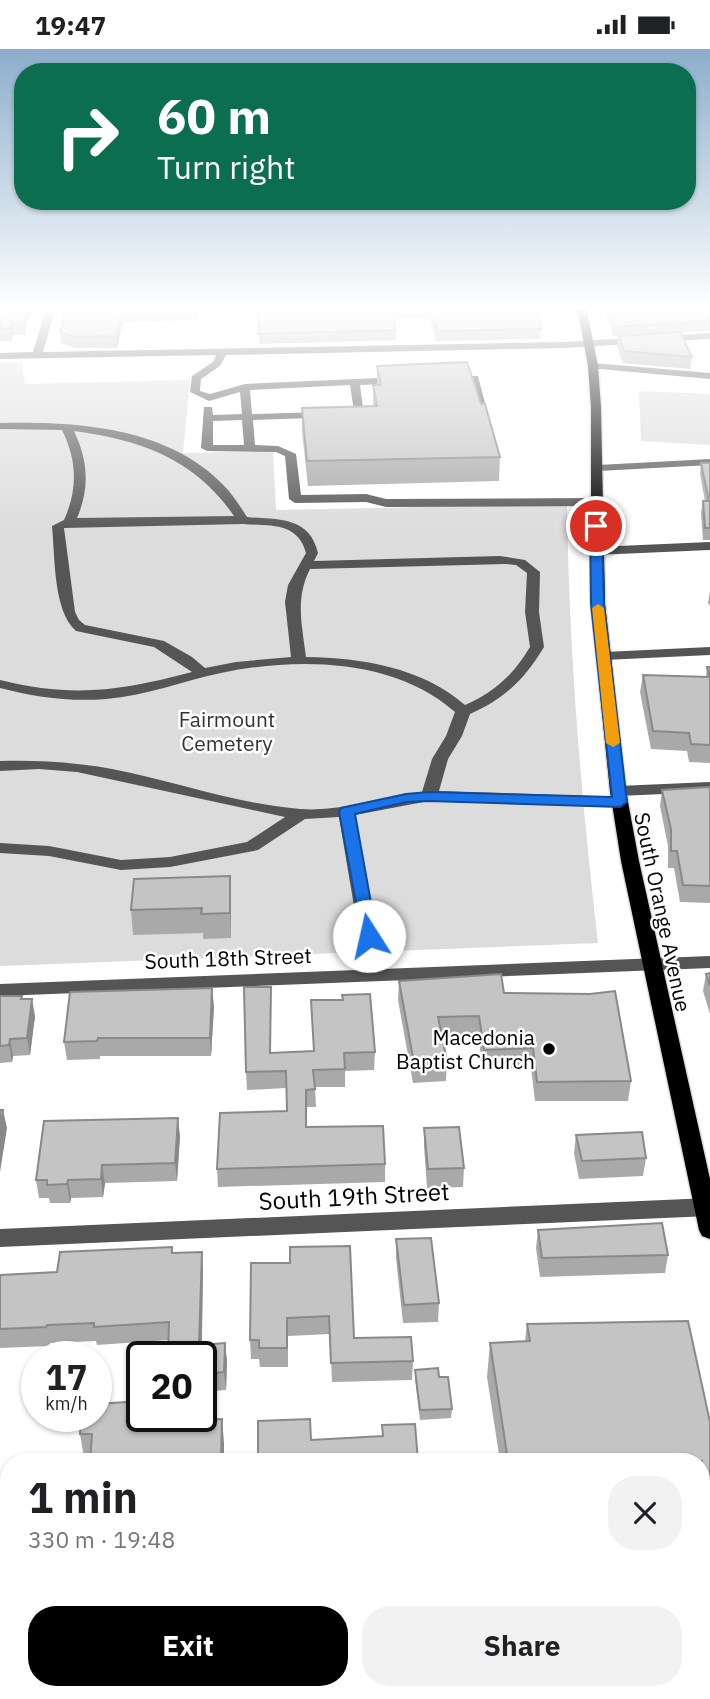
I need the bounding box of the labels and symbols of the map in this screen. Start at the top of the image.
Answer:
pin [566,496,626,556]
park label: Fairmount Cemetery [179,705,275,757]
street label: South Orange Avenue [628,810,698,1014]
position arrow [332,899,406,973]
street label: South 18th Street [144,941,312,975]
place label: Macedonia Baptist Church [396,1023,535,1075]
marker: Macedonia Baptist Church [541,1041,557,1057]
street label: South 19th Street [258,1175,450,1217]
speed limit sign: 20 [126,1341,217,1432]

